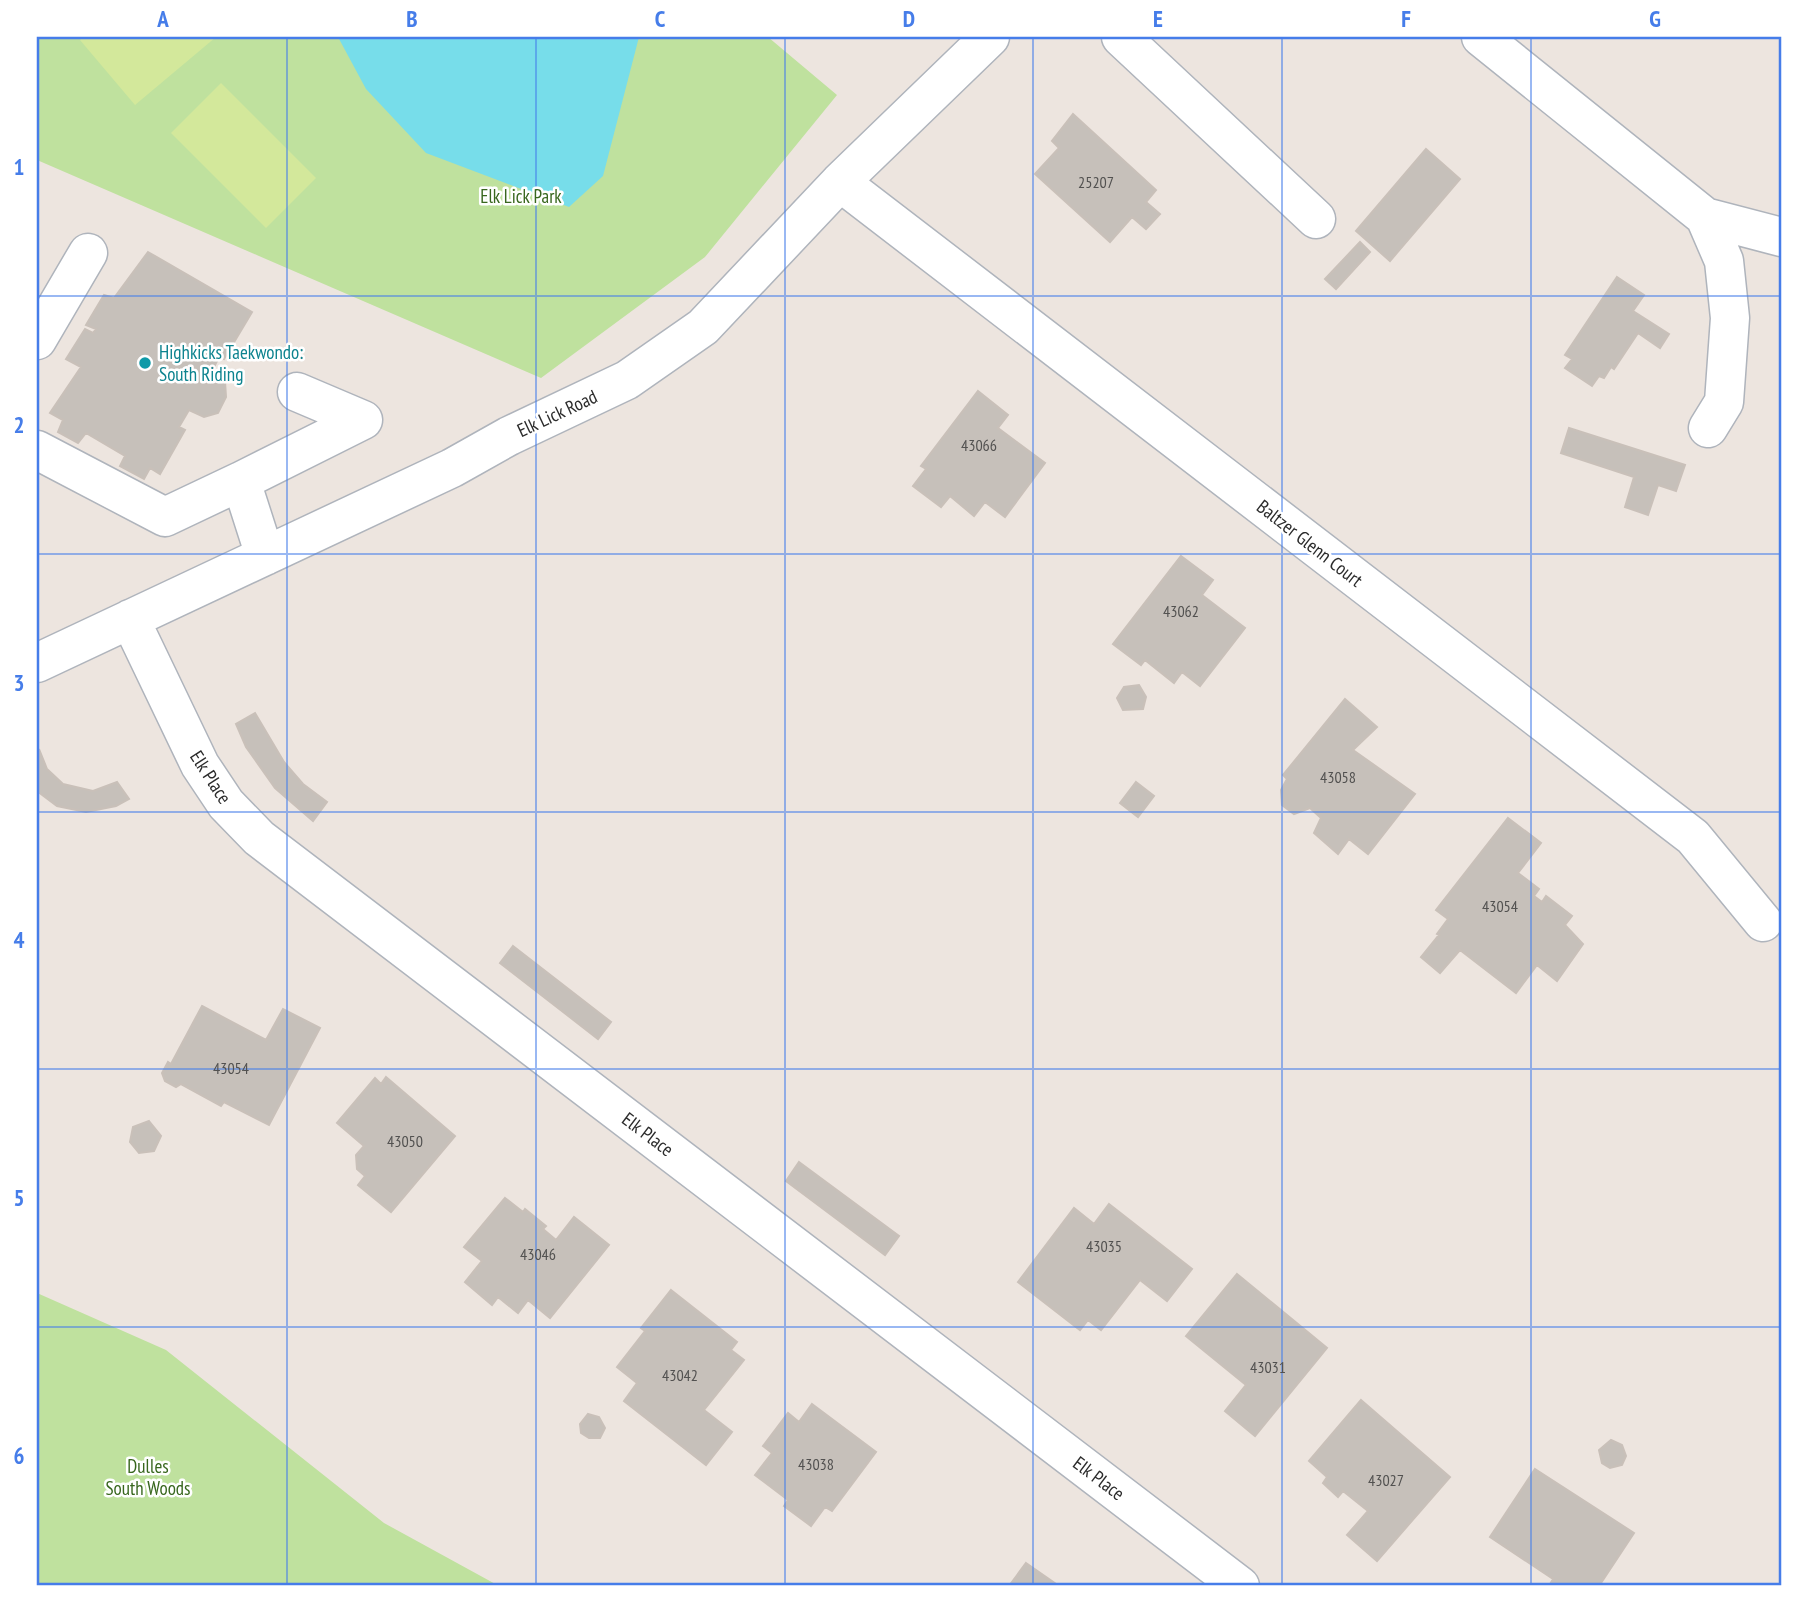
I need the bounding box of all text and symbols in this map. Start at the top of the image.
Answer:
text: A [156,4,169,33]
text: B [406,4,418,33]
text: C [655,4,666,33]
text: D [903,4,915,33]
text: E [1153,4,1163,33]
text: F [1401,4,1411,33]
text: G [1649,4,1661,33]
text: 1 [14,152,25,181]
house number: 25207 [1078,172,1114,192]
park label: Elk Lick Park [480,184,562,208]
place label: Highkicks Taekwondo: South Riding [159,340,303,386]
marker: Highkicks Taekwondo: South Riding [137,355,153,371]
street label: Elk Lick Road [513,384,601,442]
text: 2 [14,410,25,439]
house number: 43066 [961,435,997,455]
street label: Baltzer Glenn Court [1252,494,1368,592]
house number: 43062 [1163,601,1199,621]
text: 3 [14,668,25,697]
street label: Elk Place [185,746,237,808]
house number: 43058 [1320,767,1356,787]
house number: 43054 [1482,896,1518,916]
text: 4 [14,925,25,954]
house number: 43054 [213,1058,249,1078]
street label: Elk Place [617,1107,679,1161]
house number: 43050 [387,1131,423,1151]
text: 5 [14,1183,25,1212]
house number: 43035 [1086,1236,1122,1256]
house number: 43046 [520,1244,556,1264]
house number: 43031 [1250,1357,1286,1377]
house number: 43042 [662,1365,698,1385]
text: 6 [14,1441,25,1470]
street label: Elk Place [1068,1451,1130,1505]
park label: Dulles South Woods [105,1454,191,1500]
house number: 43038 [798,1454,834,1474]
house number: 43027 [1368,1470,1404,1490]

